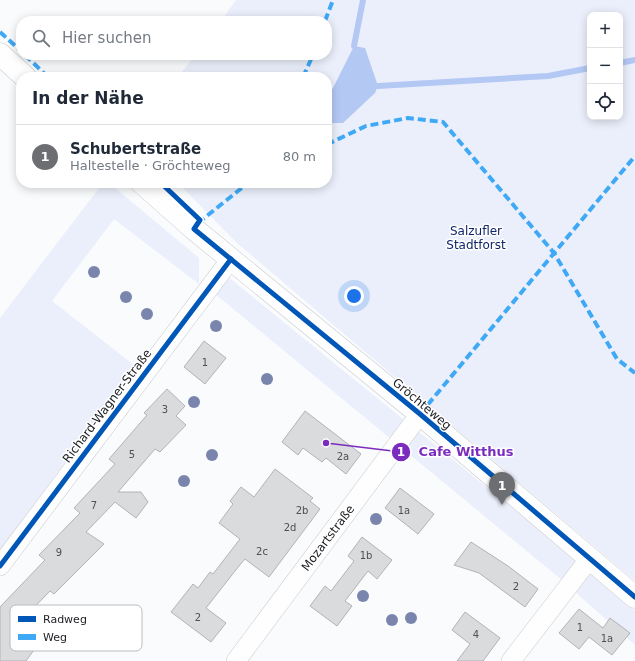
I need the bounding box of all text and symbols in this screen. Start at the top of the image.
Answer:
map controls [587,12,623,120]
button: + [587,12,623,48]
search box [16,16,332,60]
icon: search [30,27,52,49]
text: Hier suchen [62,29,151,47]
button: − [587,48,623,84]
button: locate [587,84,623,120]
text: In der Nähe [32,88,144,108]
text: Schubertstraße [70,140,201,158]
text: 1 [40,149,50,164]
text: 80 m [283,149,316,164]
text: Haltestelle · Gröchteweg [70,158,230,173]
park label: Salzufler Stadtforst [446,224,506,252]
your location [344,286,364,306]
street label: Richard-Wagner-Straße [60,346,154,466]
house number: 1 [202,357,208,368]
street label: Gröchteweg [390,375,454,433]
house number: 3 [162,404,168,415]
callout: Cafe Witthus [391,439,521,464]
text: Cafe Witthus [419,444,514,459]
text: 1 [397,445,405,459]
house number: 5 [129,449,135,460]
house number: 2a [337,451,349,462]
pin: 1 [489,472,515,505]
house number: 7 [91,500,97,511]
street label: Mozartstraße [299,502,357,574]
house number: 2b [296,505,308,516]
house number: 1a [398,505,410,516]
house number: 2d [284,522,296,533]
house number: 2c [256,546,268,557]
house number: 9 [56,547,62,558]
house number: 1b [360,550,372,561]
house number: 2 [513,581,519,592]
legend [10,605,142,651]
house number: 2 [195,612,201,623]
text: Radweg [43,613,87,626]
house number: 1 [577,622,583,633]
house number: 4 [473,629,479,640]
text: Weg [43,631,67,644]
house number: 1a [601,633,613,644]

